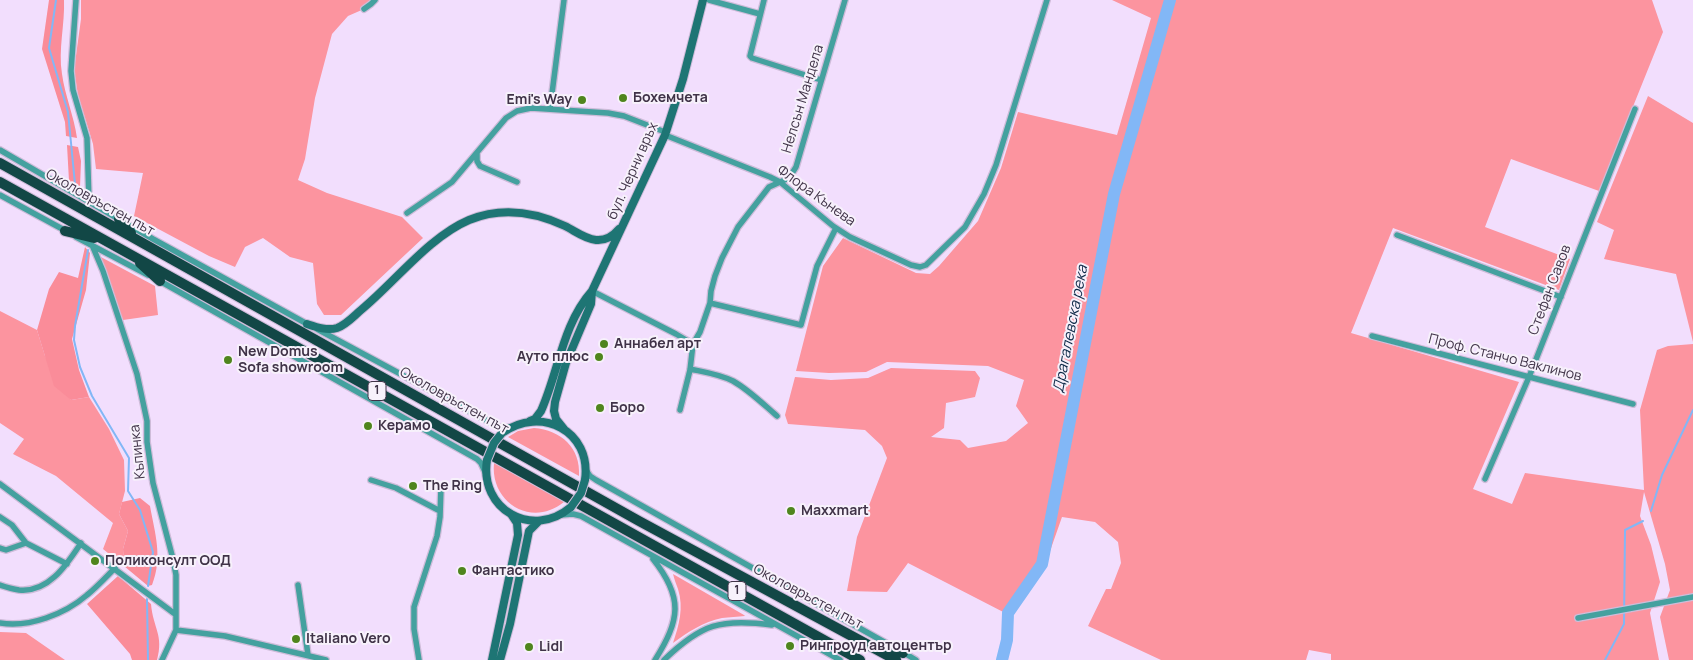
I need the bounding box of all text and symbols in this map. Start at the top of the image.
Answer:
street label: Нелсън Мандела [779,43,827,155]
place label: Бохемчета [633,90,708,106]
place label: Emi's Way [507,92,572,108]
marker: Бохемчета [617,92,629,104]
marker: Emi's Way [576,94,588,106]
street label: бул. Черни връх [604,120,662,222]
street label: Флора Кънева [774,162,858,230]
street label: Околовръстен път [43,166,157,240]
street label: Стефан Савов [1525,243,1575,337]
water label: Драгалевска река [1050,264,1092,394]
street label: Проф. Станчо Ваклинов [1427,331,1583,385]
place label: Аннабел арт [614,336,701,352]
marker: Аннабел арт [598,338,610,350]
place label: New Domus Sofa showroom [238,344,343,377]
place label: Ауто плюс [517,349,589,365]
marker: Ауто плюс [593,351,605,363]
marker: New Domus Sofa showroom [222,354,234,366]
street label: Околовръстен път [397,364,511,438]
road number: 1 [368,382,386,401]
place label: Боро [610,400,645,416]
marker: Боро [594,402,606,414]
place label: Керамо [378,418,431,434]
marker: Керамо [362,420,374,432]
street label: Къпинка [127,424,149,480]
place label: The Ring [423,478,482,494]
marker: The Ring [407,480,419,492]
place label: Maxxmart [801,503,869,519]
marker: Maxxmart [785,505,797,517]
place label: Поликонсулт ООД [105,553,231,569]
marker: Поликонсулт ООД [89,555,101,567]
street label: Околовръстен път [750,561,866,633]
place label: Фантастико [472,563,554,579]
marker: Фантастико [456,565,468,577]
road number: 1 [728,582,746,600]
place label: Italiano Vero [306,631,391,647]
marker: Italiano Vero [290,633,302,645]
place label: Рингроуд автоцентър [800,638,952,654]
place label: Lidl [539,639,563,655]
marker: Рингроуд автоцентър [784,640,796,652]
marker: Lidl [523,641,535,653]

